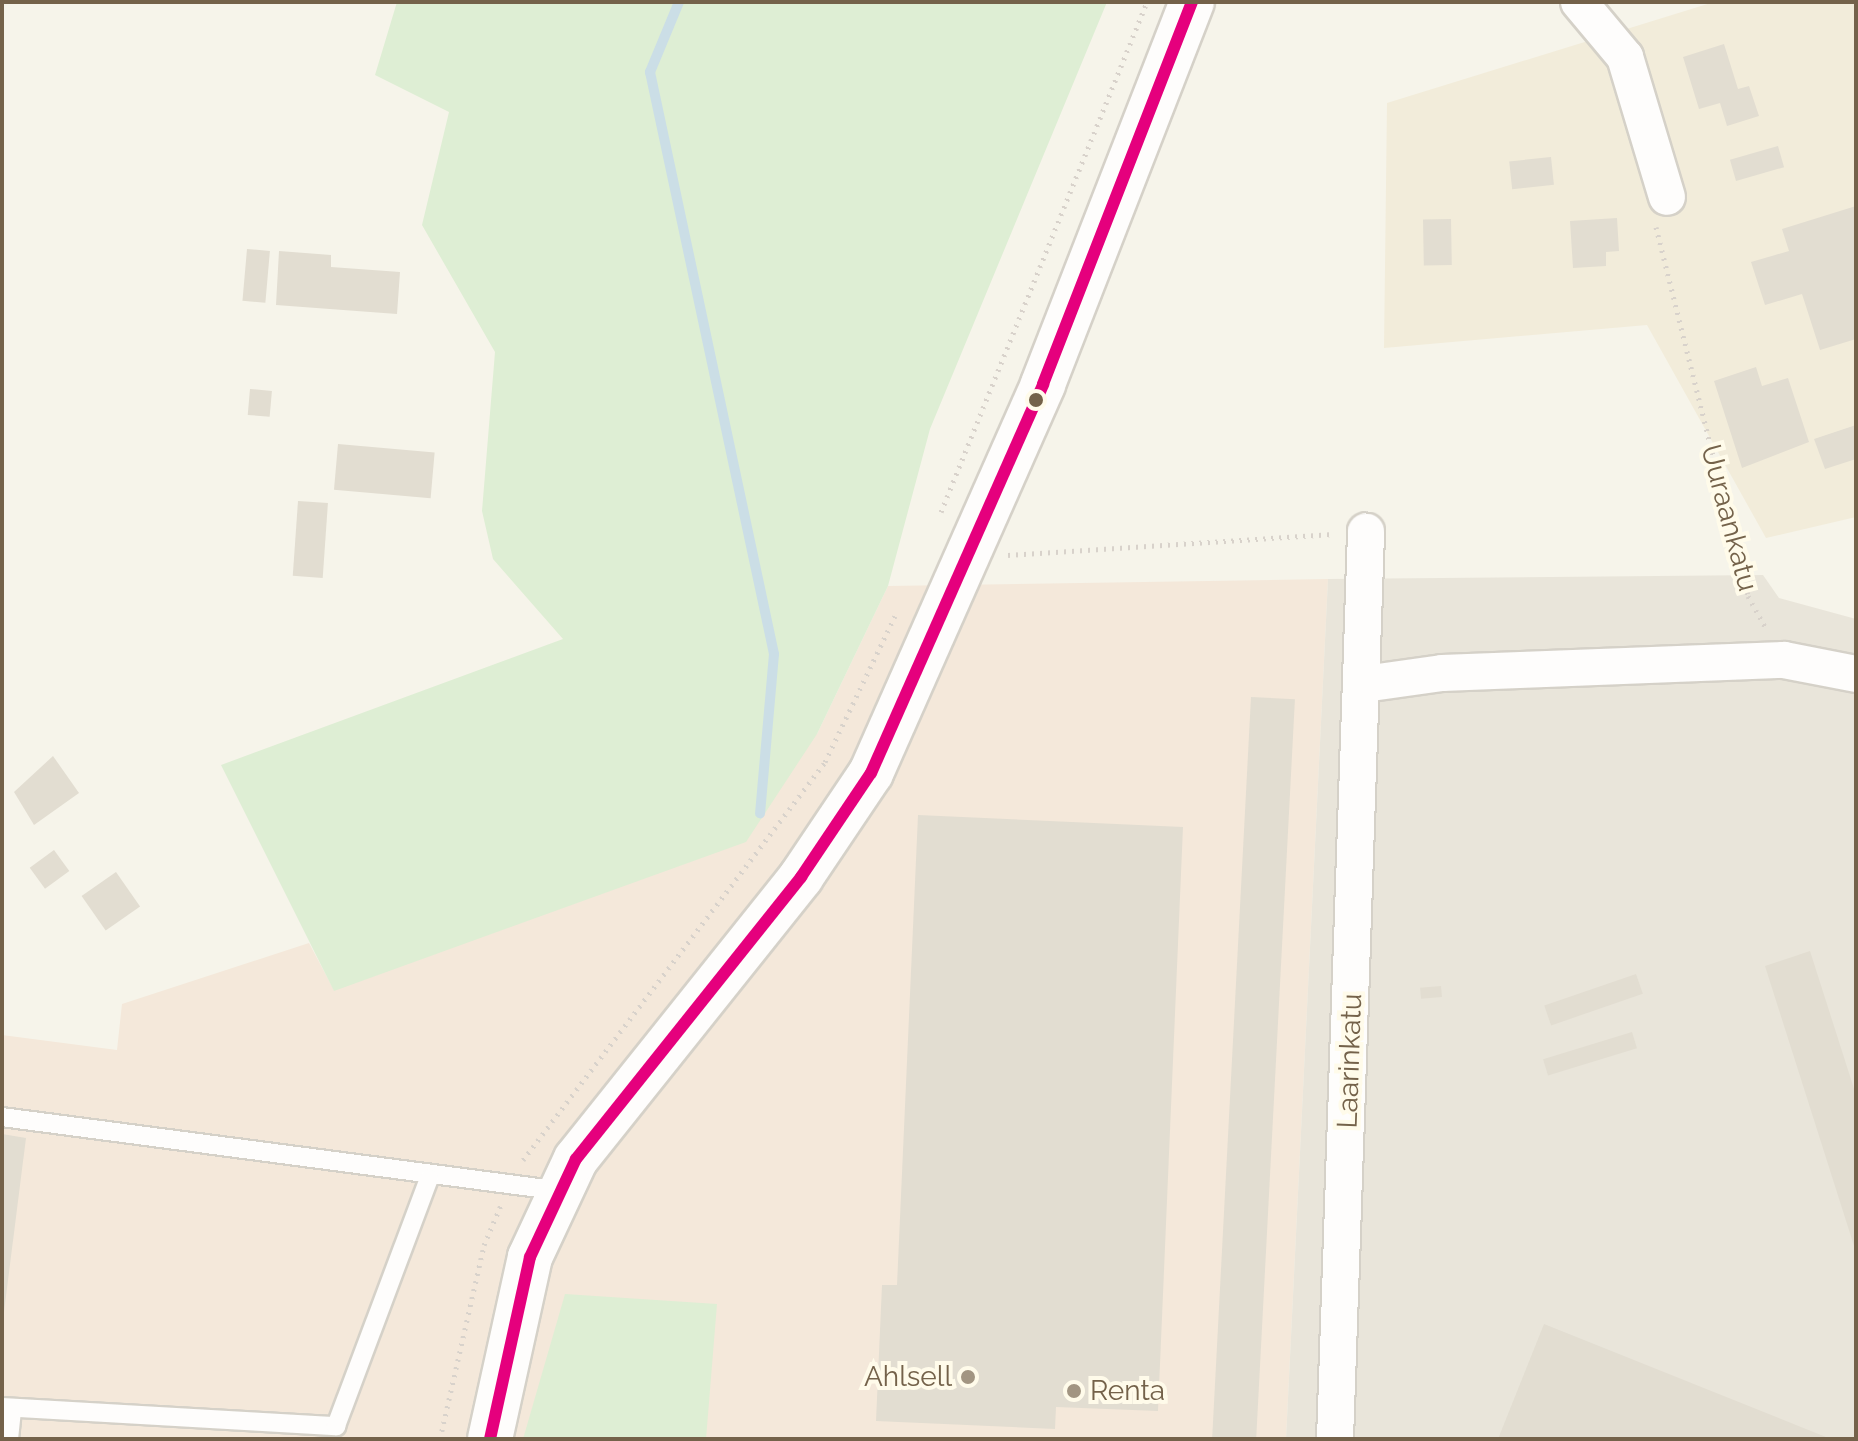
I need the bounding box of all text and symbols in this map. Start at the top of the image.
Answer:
unlabelled marker [1028,392,1044,408]
street label: Uuraankatu [1693,441,1765,595]
street label: Laarinkatu [1331,993,1369,1129]
place label: Ahlsell [864,1360,952,1394]
marker: Ahlsell [959,1368,977,1386]
place label: Renta [1090,1374,1165,1408]
marker: Renta [1065,1382,1083,1400]

